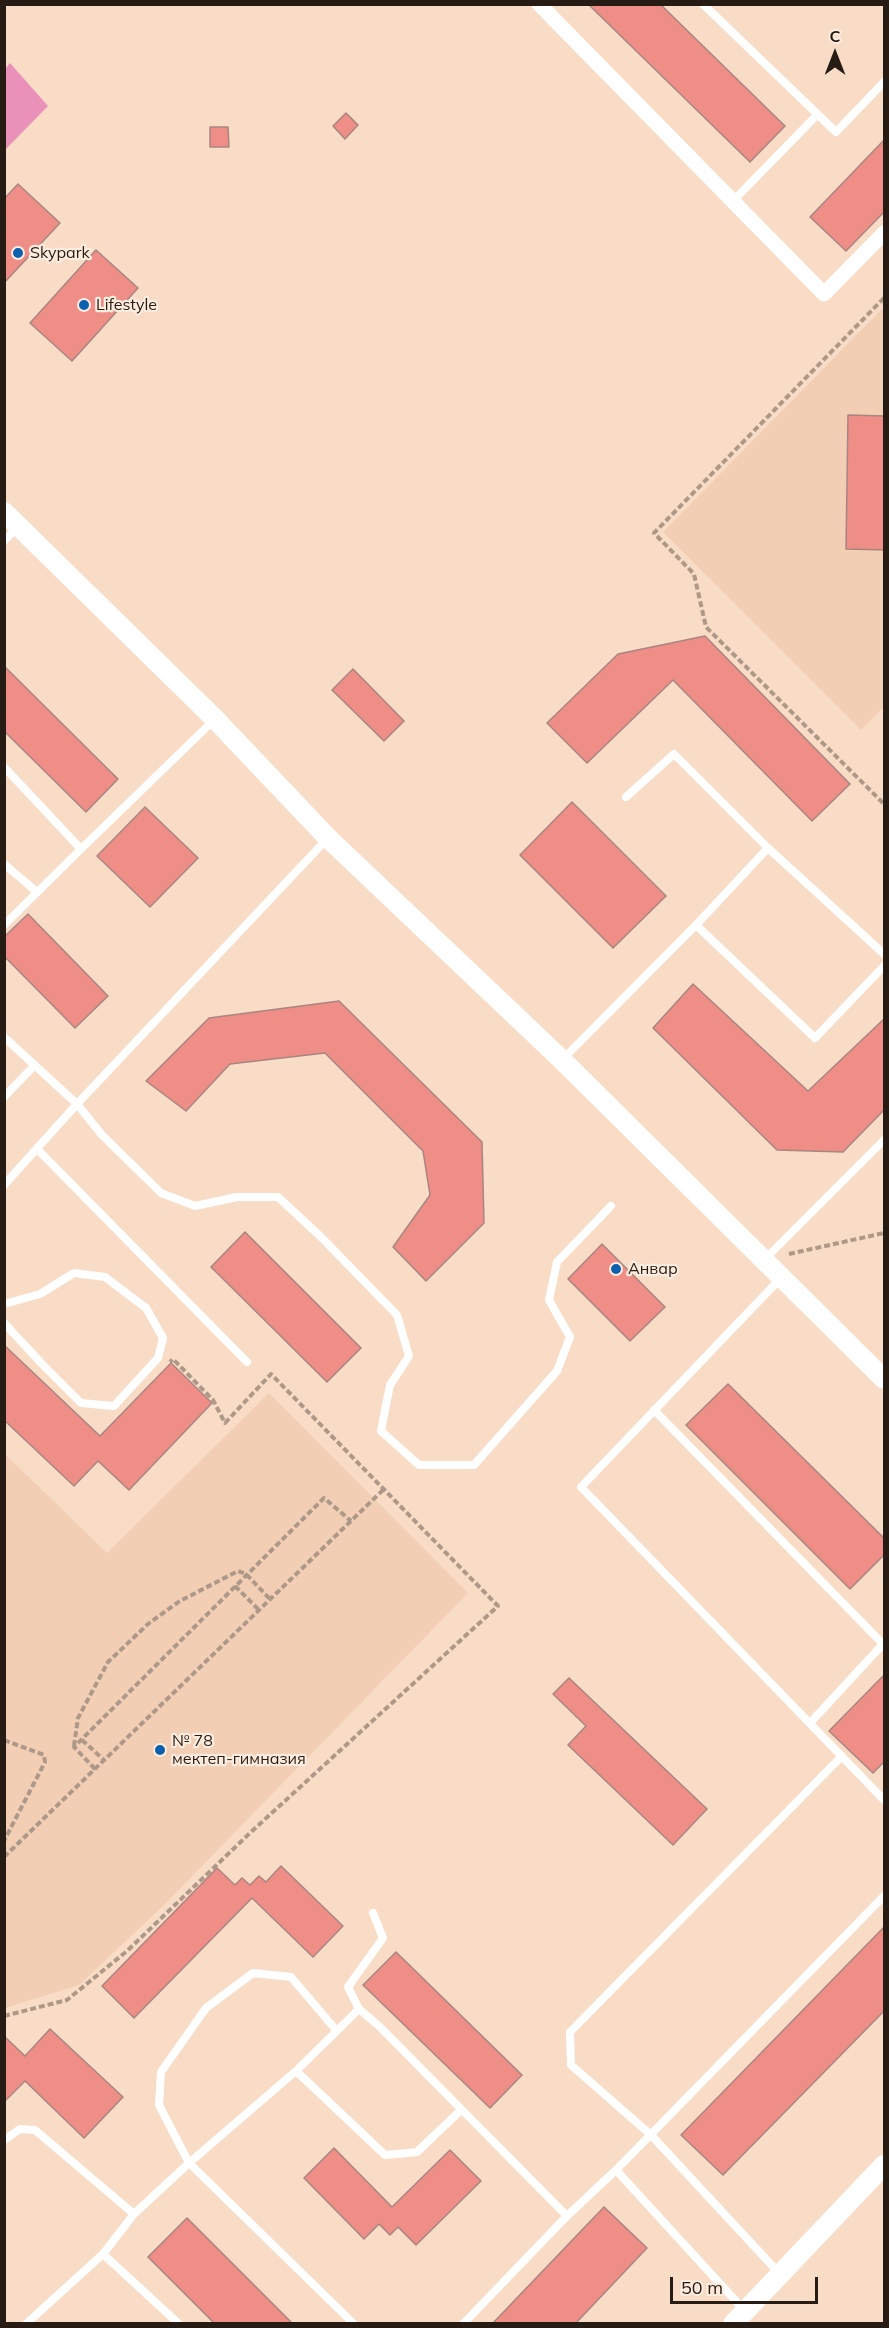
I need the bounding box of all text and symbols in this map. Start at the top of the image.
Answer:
north arrow [805,24,865,84]
text: С [830,26,840,46]
place label: Skypark [30,243,90,263]
marker: Skypark [11,246,25,260]
place label: Lifestyle [96,295,157,315]
marker: Lifestyle [77,298,91,312]
place label: Анвар [628,1259,678,1279]
marker: Анвар [609,1262,623,1276]
place label: № 78 мектеп-гимназия [172,1731,306,1769]
marker: № 78 мектеп-гимназия [153,1743,167,1757]
scale bar [673,2265,822,2303]
text: 50 m [681,2276,723,2299]

